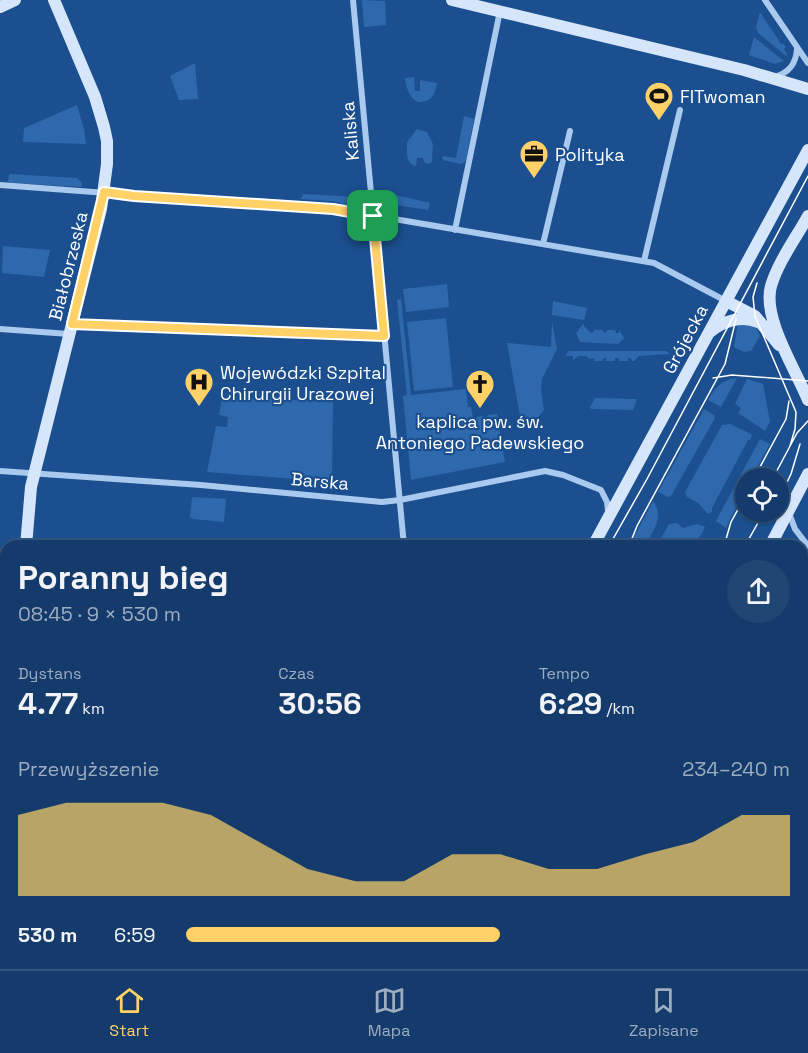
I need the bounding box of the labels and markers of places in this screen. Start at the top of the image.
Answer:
sports icon: FITwoman [643,80,675,122]
place label: FITwoman [680,85,766,108]
office icon: Polityka [518,138,550,180]
place label: Polityka [555,143,625,166]
pin [347,190,398,241]
place label: Wojewódzki Szpital Chirurgii Urazowej [220,361,386,405]
hospital icon: Wojewódzki Szpital Chirurgii Urazowej [183,366,215,408]
church icon: kaplica pw. św. Antoniego Padewskiego [464,368,496,410]
place label: kaplica pw. św. Antoniego Padewskiego [376,410,584,454]

